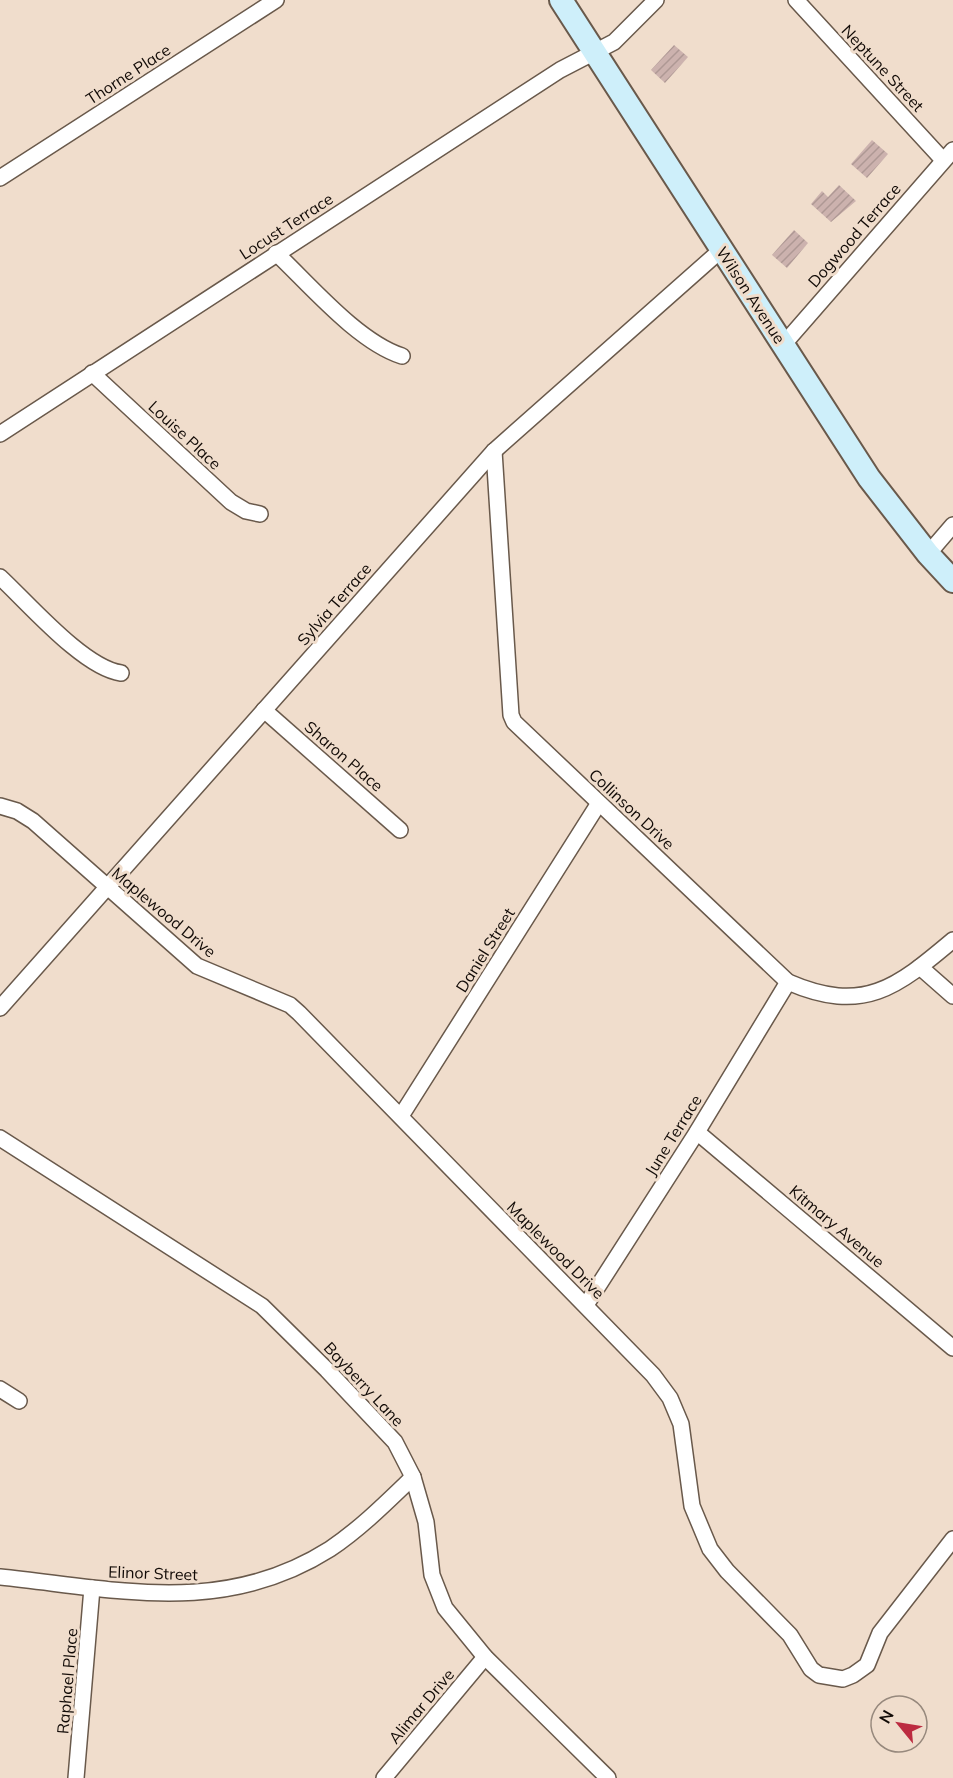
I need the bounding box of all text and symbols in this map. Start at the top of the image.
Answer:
street label: Neptune Street [838,20,929,116]
street label: Thorne Place [82,39,174,109]
street label: Dogwood Terrace [803,179,905,291]
street label: Locust Terrace [236,188,336,264]
street label: Wilson Avenue [712,243,790,347]
street label: Louise Place [145,396,225,474]
street label: Sylvia Terrace [293,559,375,649]
street label: Sharon Place [301,716,387,796]
street label: Collinson Drive [585,764,679,854]
street label: Maplewood Drive [108,863,220,961]
street label: Daniel Street [451,904,519,996]
street label: June Terrace [640,1091,706,1179]
street label: Kitmary Avenue [785,1180,889,1272]
street label: Maplewood Drive [503,1197,609,1303]
street label: Bayberry Lane [320,1338,408,1430]
street label: Elinor Street [108,1561,199,1585]
street label: Raphael Place [52,1627,82,1735]
street label: Alimar Drive [384,1664,458,1748]
north arrow [869,1694,929,1754]
text: N [874,1706,898,1727]

